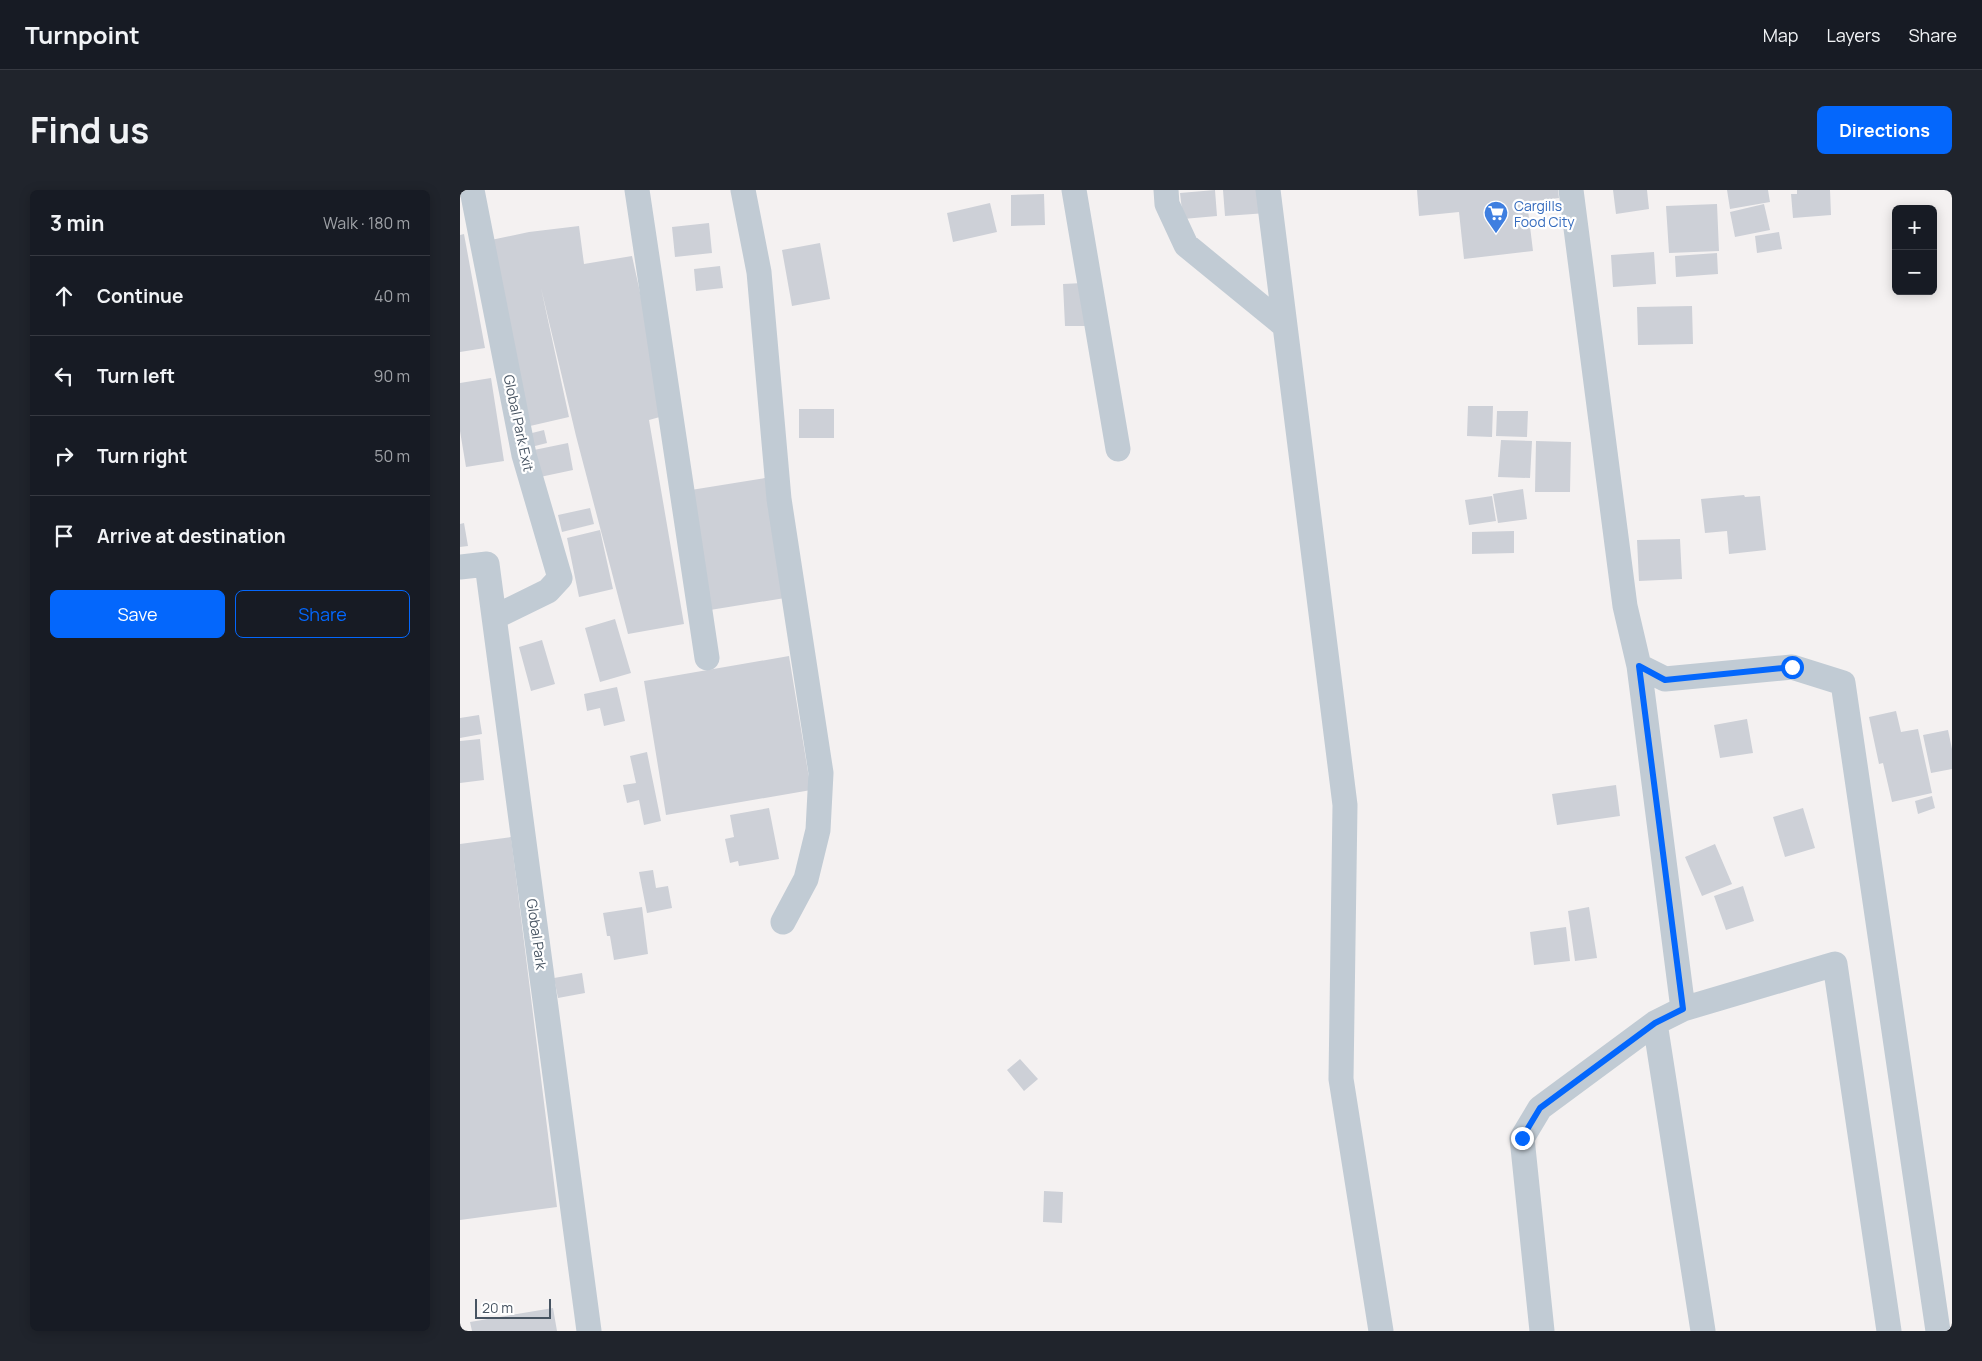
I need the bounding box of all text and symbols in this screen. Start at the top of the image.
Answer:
text: Turnpoint [25,18,140,51]
text: Map [1763,23,1798,47]
text: Layers [1826,23,1880,47]
text: Share [1908,23,1957,47]
text: Find us [30,106,149,154]
button: Directions [1817,106,1952,154]
place label: Cargills Food City [1514,196,1575,231]
supermarket icon: Cargills Food City [1483,200,1509,234]
map controls [1892,205,1937,295]
button: + [1892,205,1937,250]
text: 3 min [50,209,104,237]
text: Walk · 180 m [323,212,410,234]
button: − [1892,250,1937,295]
icon: ahead [50,282,78,310]
text: Continue [97,283,183,309]
text: 40 m [374,285,410,307]
icon: left [50,362,78,390]
text: Turn left [97,363,175,389]
text: 90 m [374,365,410,387]
street label: Global Park Exit [499,373,539,474]
icon: right [50,442,78,470]
text: Turn right [97,443,187,469]
text: 50 m [374,445,410,467]
icon: arrive [50,522,78,550]
text: Arrive at destination [97,523,286,549]
button: Save [50,590,225,638]
button: Share [235,590,410,638]
route start [1781,656,1804,679]
street label: Global Park [523,897,552,972]
route end [1511,1127,1534,1150]
scale bar [475,1296,551,1319]
text: 20 m [482,1298,513,1317]

